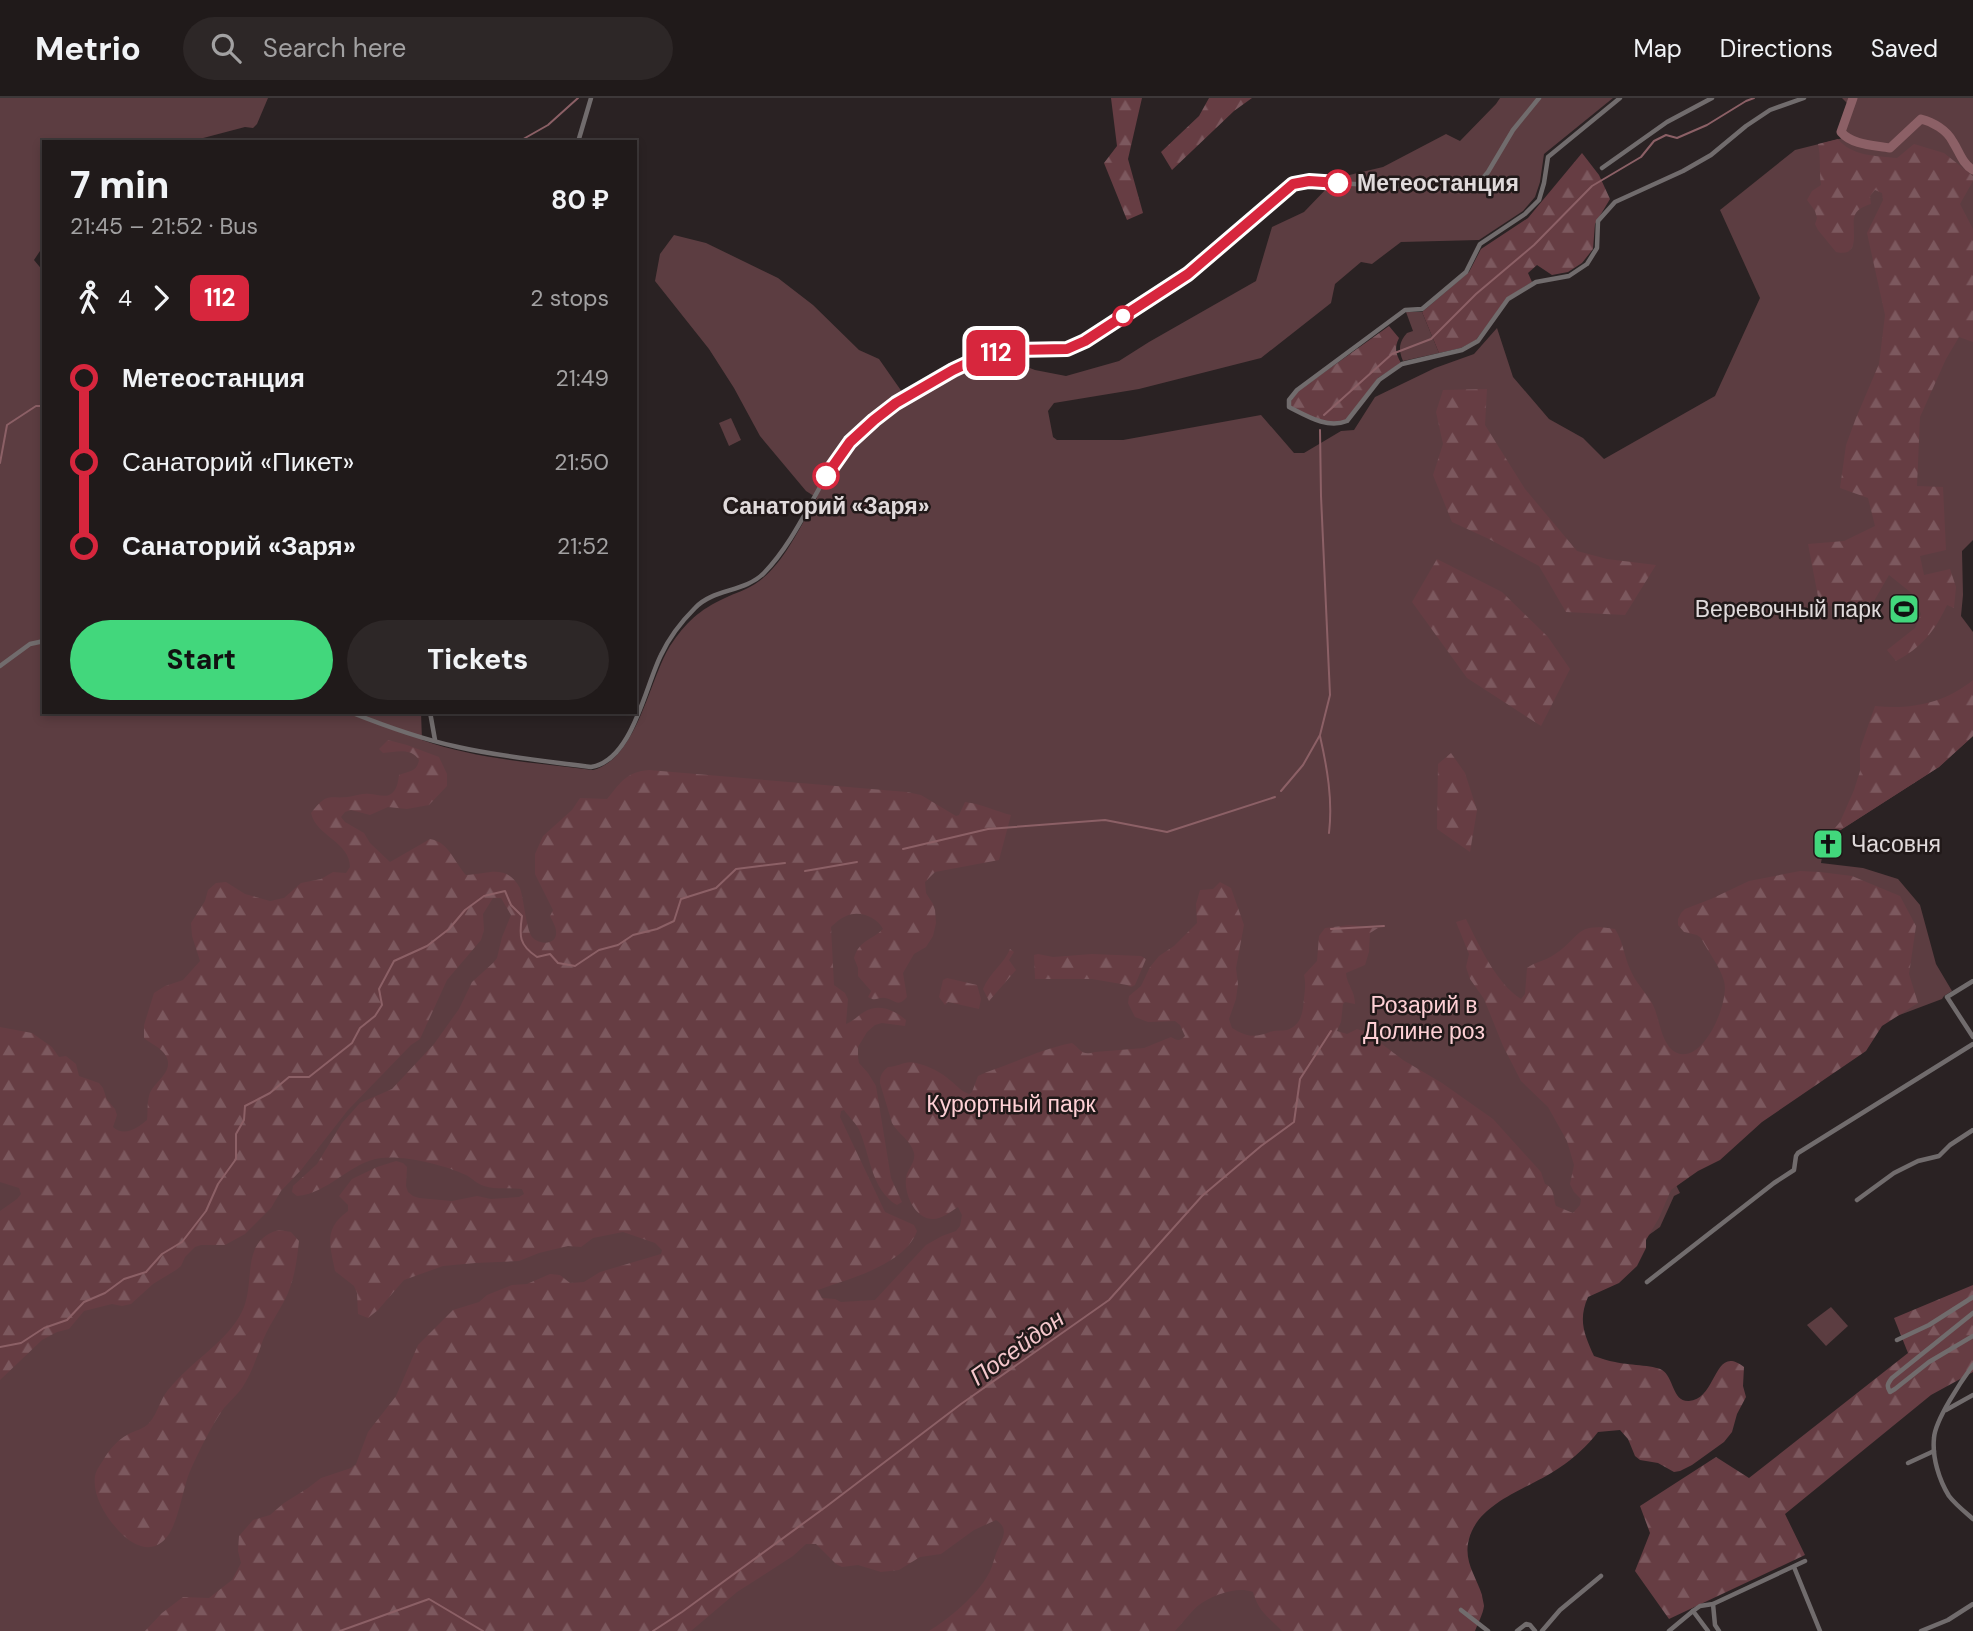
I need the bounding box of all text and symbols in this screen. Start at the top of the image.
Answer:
search box [183,17,673,80]
text: Metrio [35,27,141,70]
icon: search [207,29,245,67]
text: Search here [263,31,406,65]
text: Map [1634,33,1682,64]
text: Directions [1720,33,1833,64]
text: Saved [1871,33,1938,64]
text: 7 min [70,160,169,210]
place label: Метеостанция [1357,168,1519,198]
marker: Метеостанция [1325,170,1351,196]
text: 80 ₽ [551,183,609,217]
text: 21:45 – 21:52 · Bus [70,211,258,241]
icon: walk [70,279,108,317]
icon: forward [142,279,180,317]
text: 112 [204,282,235,313]
text: 4 [118,283,132,313]
text: 2 stops [530,283,609,313]
unlabelled marker [1113,306,1133,326]
line badge: 112 [956,330,1036,376]
text: 112 [980,337,1012,368]
text: Метеостанция [122,361,305,395]
text: 21:49 [556,363,609,393]
text: Санаторий «Пикет» [122,445,354,479]
text: 21:50 [554,447,609,477]
marker: Санаторий «Заря» [813,463,839,489]
place label: Санаторий «Заря» [722,491,930,521]
text: Санаторий «Заря» [122,529,356,563]
text: 21:52 [557,531,609,561]
sports icon: Веревочный парк [1887,592,1921,626]
place label: Веревочный парк [1695,594,1882,624]
button: Start [70,620,333,700]
button: Tickets [347,620,609,700]
church icon: Часовня [1811,827,1845,861]
place label: Часовня [1851,829,1941,859]
park label: Розарий в Долине роз [1363,990,1485,1046]
park label: Курортный парк [926,1089,1097,1119]
water label: Посейдон [963,1303,1070,1392]

